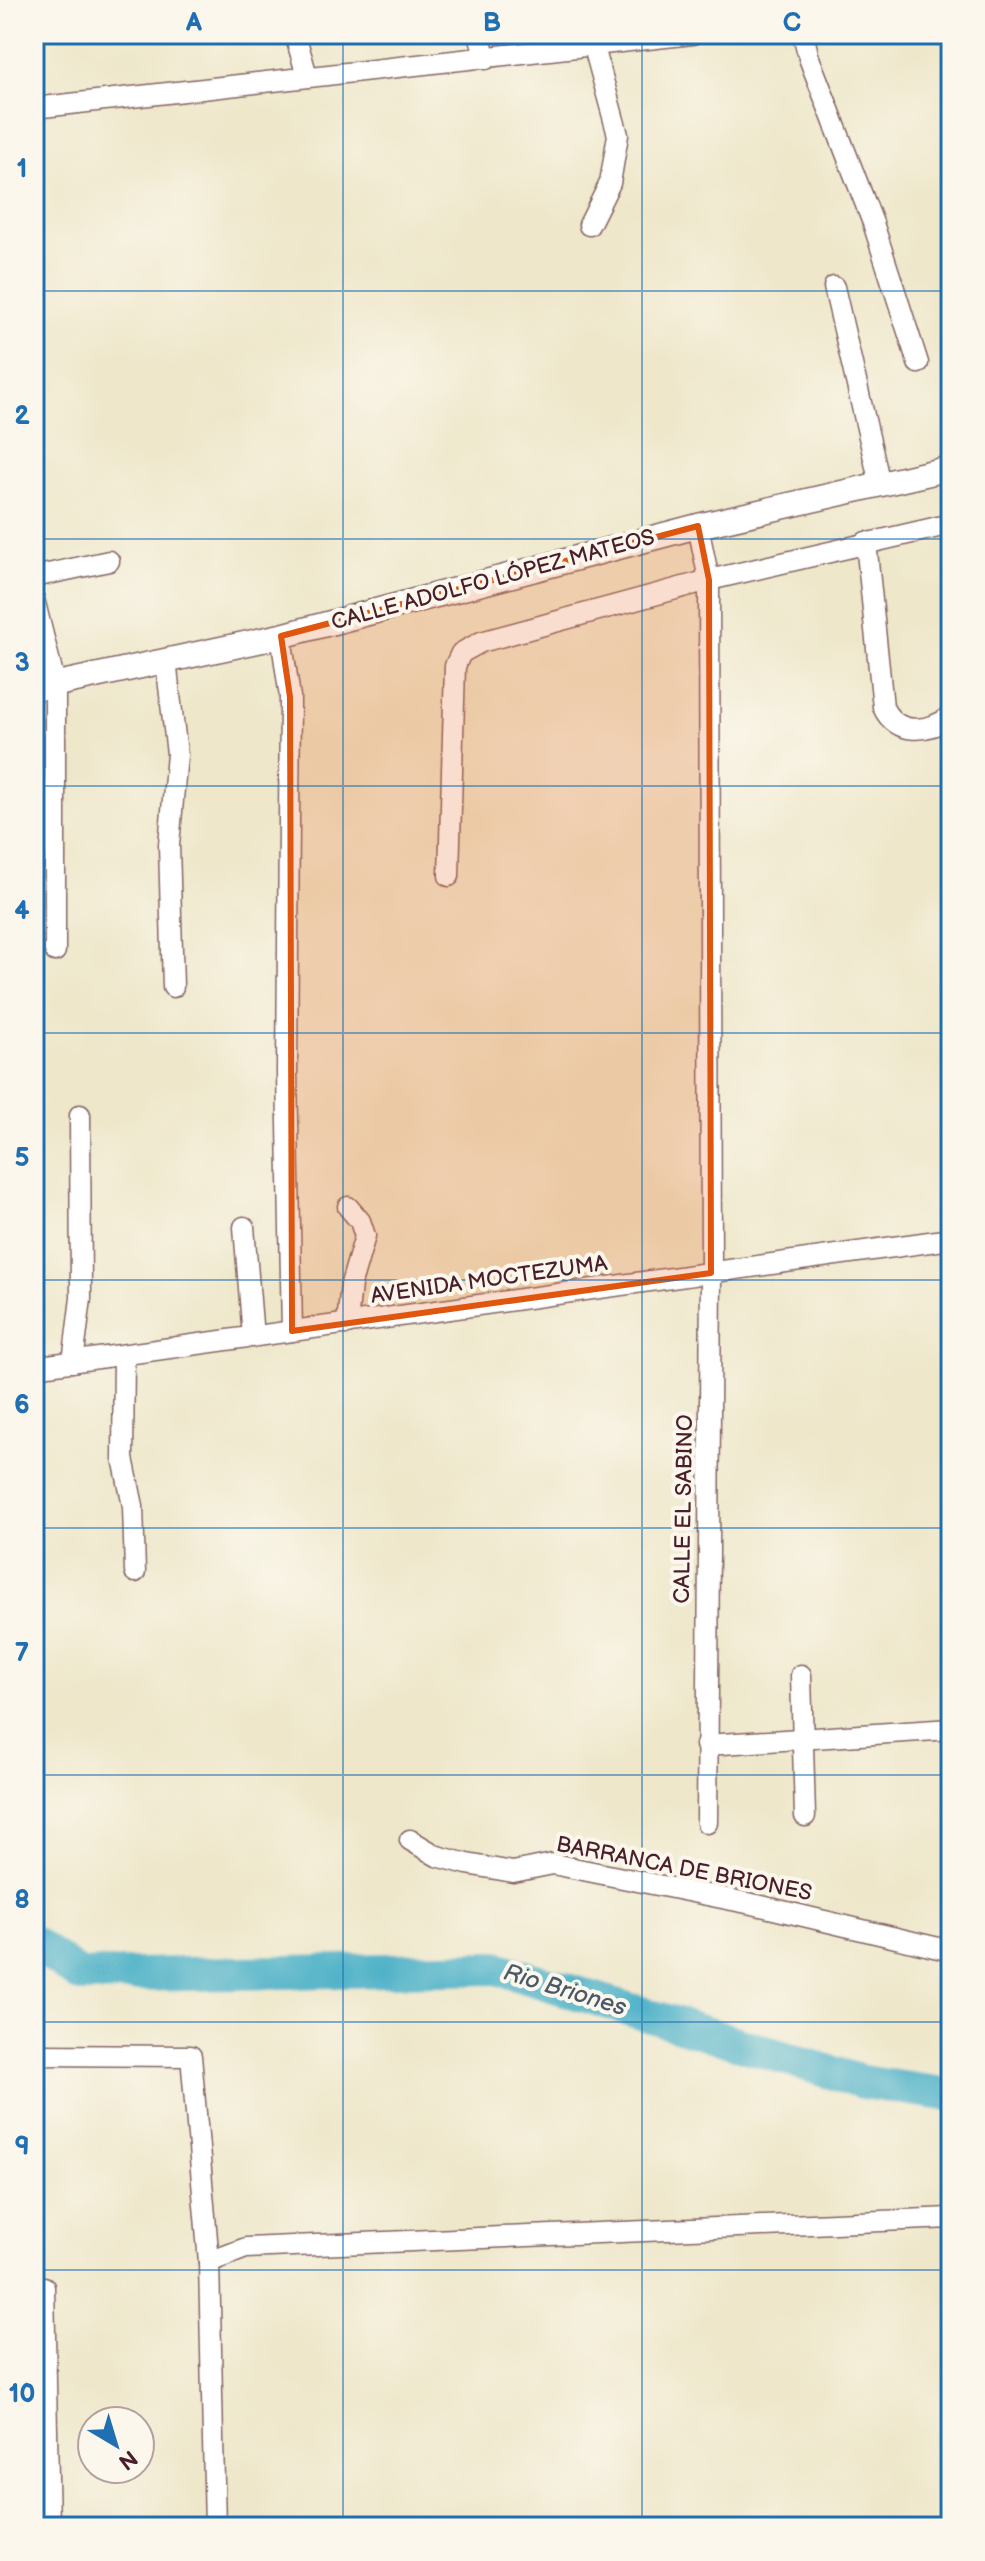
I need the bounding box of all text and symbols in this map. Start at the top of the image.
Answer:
text: A [185,8,202,39]
text: B [483,8,501,39]
text: C [783,8,801,39]
text: 1 [17,154,27,185]
text: 2 [14,401,30,432]
street label: CALLE ADOLFO LÓPEZ MATEOS [328,523,658,636]
text: 3 [14,648,30,679]
text: 4 [14,896,30,927]
text: 5 [14,1143,30,1174]
street label: AVENIDA MOCTEZUMA [369,1250,610,1310]
text: 6 [14,1390,30,1421]
street label: CALLE EL SABINO [669,1414,699,1604]
text: 7 [15,1638,29,1669]
street label: BARRANCA DE BRIONES [554,1831,814,1907]
text: 8 [14,1885,30,1916]
water label: Rio Briones [500,1958,630,2022]
text: 9 [14,2132,30,2163]
text: 10 [8,2379,36,2410]
north arrow [76,2405,156,2485]
text: N [113,2444,142,2475]

